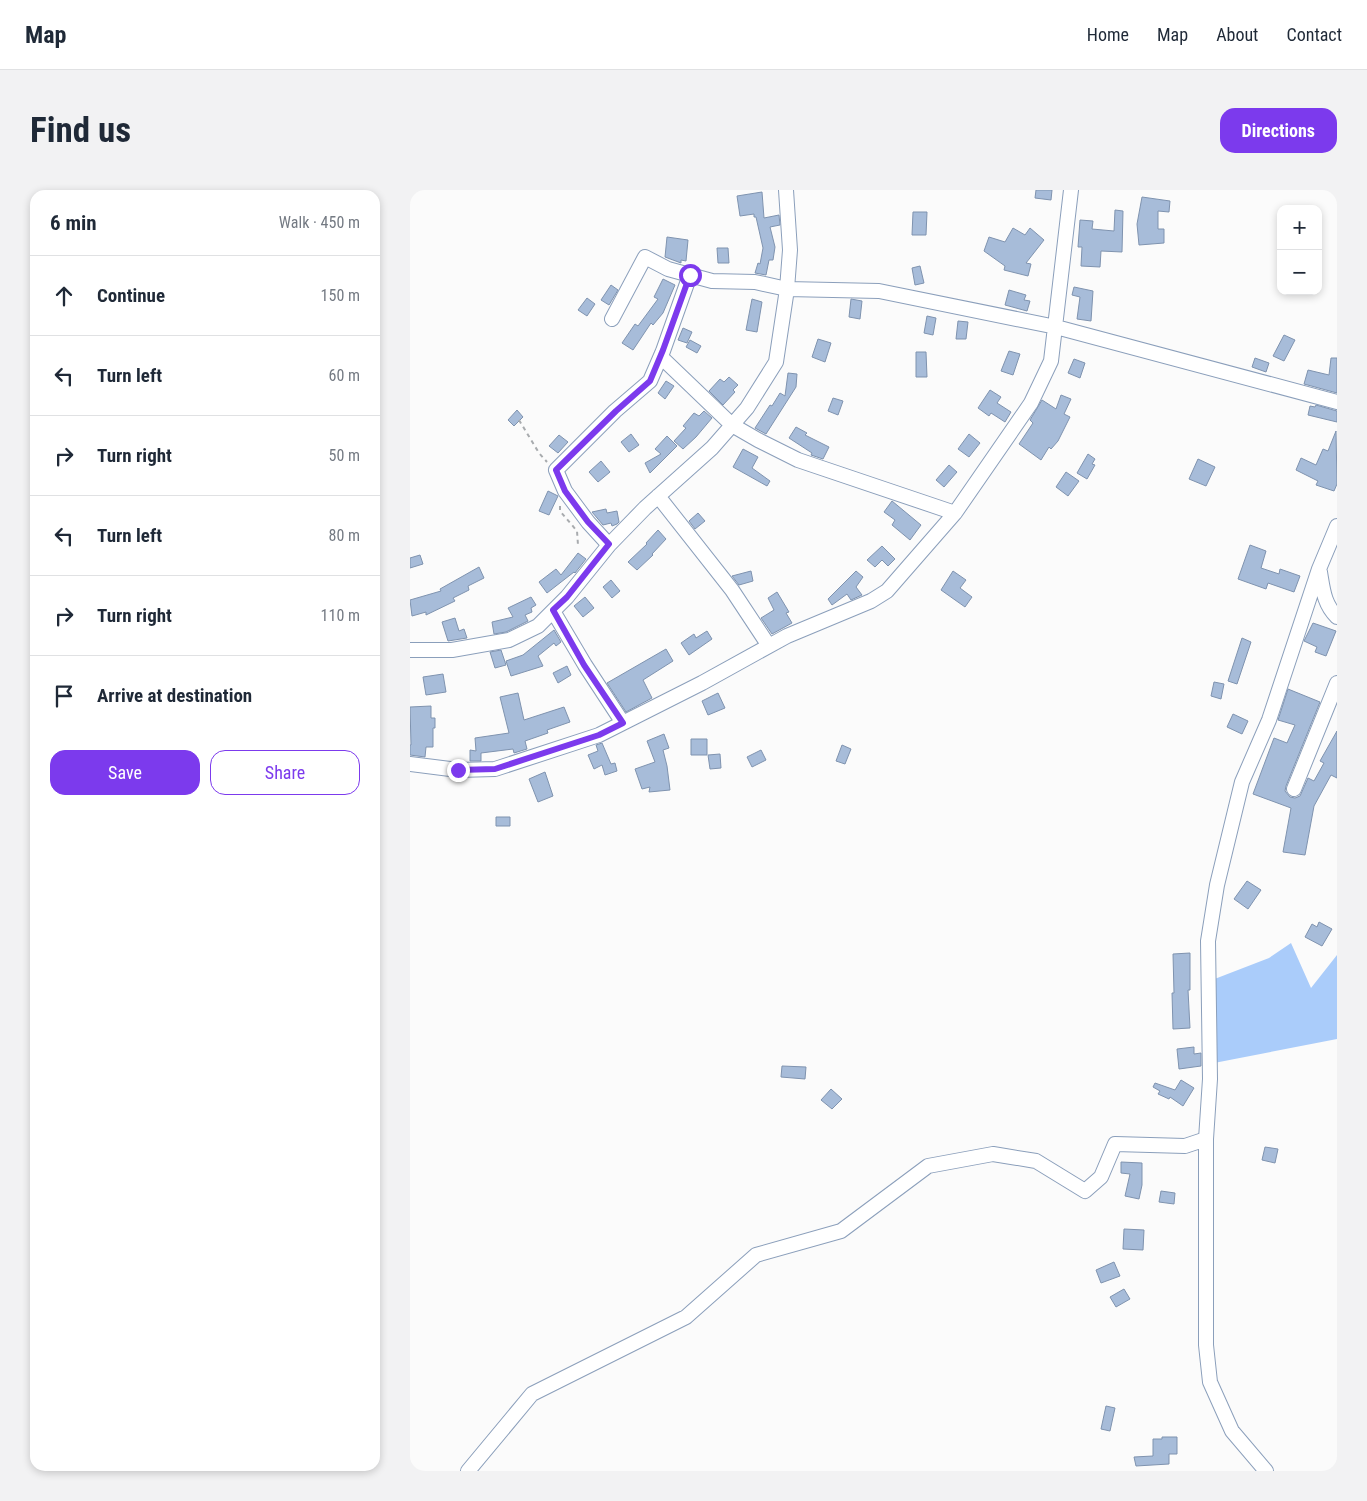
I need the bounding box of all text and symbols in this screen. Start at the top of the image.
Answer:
text: Map [25,21,66,49]
text: Home [1087,24,1129,45]
text: Map [1157,24,1188,45]
text: About [1216,24,1258,45]
text: Contact [1286,24,1342,45]
button: Directions [1220,108,1337,153]
text: Find us [30,110,131,151]
map controls [1277,205,1322,295]
button: + [1277,205,1322,250]
text: 6 min [50,211,97,235]
text: Walk · 450 m [279,213,360,232]
button: − [1277,250,1322,295]
route start [679,264,702,287]
icon: ahead [50,282,78,310]
text: Continue [97,284,165,307]
text: 150 m [321,286,360,305]
icon: left [50,362,78,390]
text: Turn left [97,364,162,387]
text: 60 m [328,366,360,385]
icon: right [50,442,78,470]
text: Turn right [97,444,172,467]
text: 50 m [328,446,360,465]
icon: left [50,522,78,550]
text: Turn left [97,524,162,547]
text: 80 m [328,526,360,545]
icon: right [50,602,78,630]
text: Turn right [97,604,172,627]
text: 110 m [321,606,360,625]
icon: arrive [50,682,78,710]
text: Arrive at destination [97,684,252,707]
button: Save [50,750,200,795]
button: Share [210,750,360,795]
route end [447,759,470,782]

